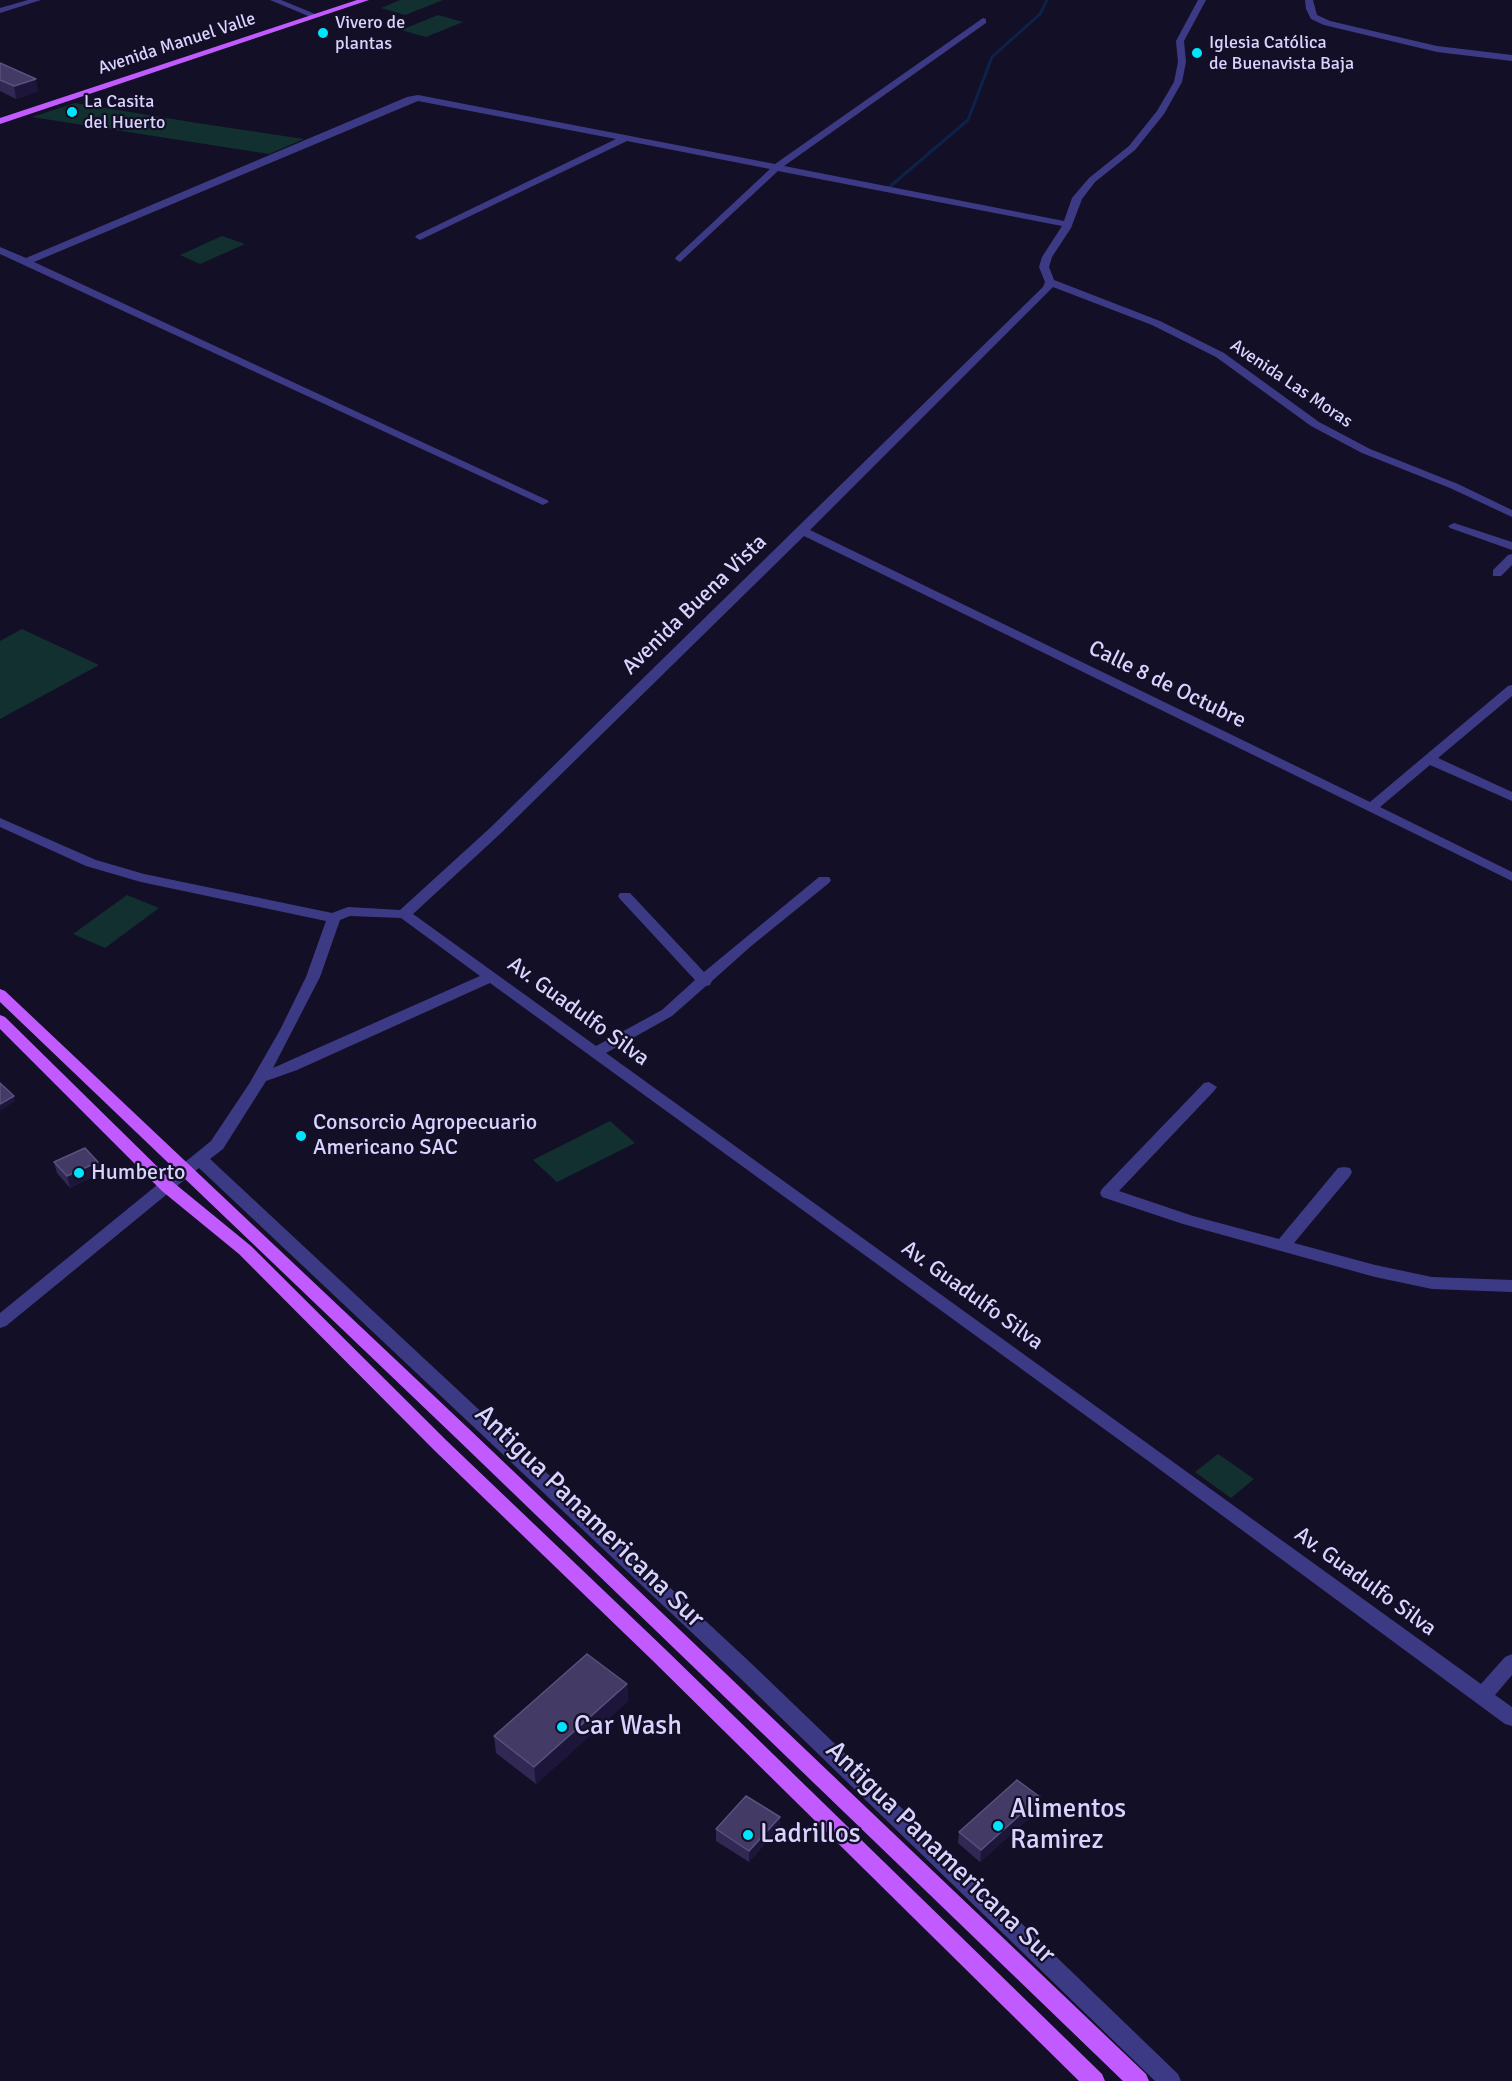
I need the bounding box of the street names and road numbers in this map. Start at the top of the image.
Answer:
street label: Avenida Manuel Valle [95,8,259,80]
street label: Avenida Las Moras [1226,335,1356,433]
street label: Avenida Buena Vista [617,529,773,681]
street label: Calle 8 de Octubre [1084,636,1250,734]
street label: Av. Guadulfo Silva [502,952,654,1072]
street label: Av. Guadulfo Silva [896,1236,1048,1356]
street label: Antigua Panamericana Sur [467,1399,711,1635]
street label: Av. Guadulfo Silva [1289,1522,1441,1642]
street label: Antigua Panamericana Sur [818,1735,1062,1971]

